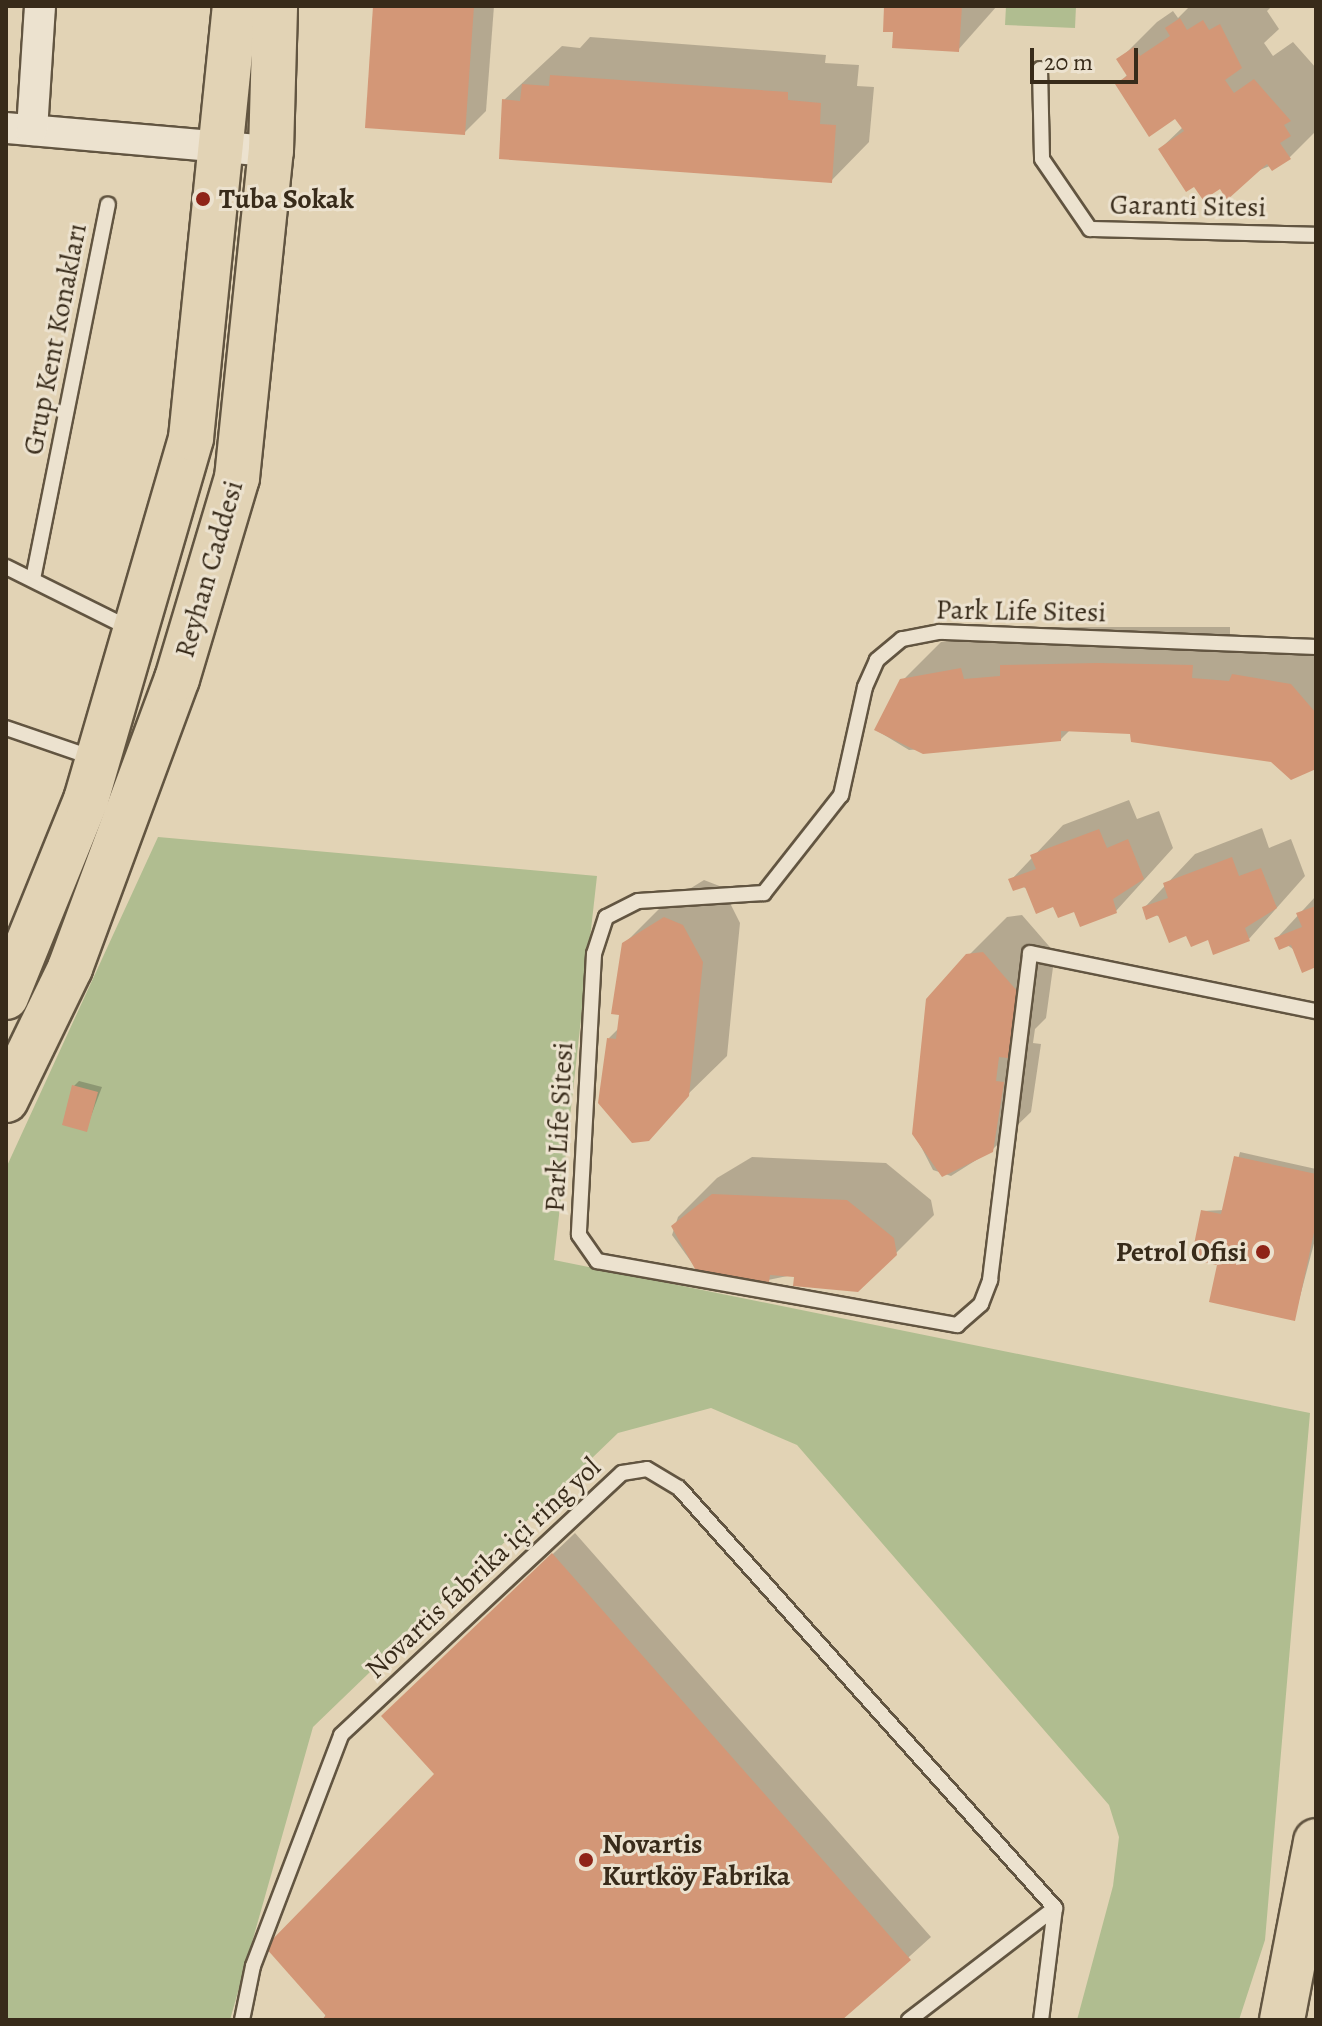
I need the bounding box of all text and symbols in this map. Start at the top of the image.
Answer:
scale bar [1034,32,1142,82]
text: 20 m [1044,46,1093,78]
place label: Tuba Sokak [219,182,354,216]
street label: Garanti Sitesi [1110,188,1266,224]
marker: Tuba Sokak [194,190,212,208]
street label: Grup Kent Konakları [16,220,94,458]
street label: Reyhan Caddesi [168,477,250,661]
street label: Park Life Sitesi [936,593,1106,629]
street label: Park Life Sitesi [538,1041,580,1213]
place label: Petrol Ofisi [1116,1235,1247,1269]
marker: Petrol Ofisi [1254,1243,1272,1261]
street label: Novartis fabrika içi ring yol [358,1450,608,1686]
place label: Novartis Kurtköy Fabrika [602,1827,790,1893]
marker: Novartis Kurtköy Fabrika [577,1851,595,1869]

